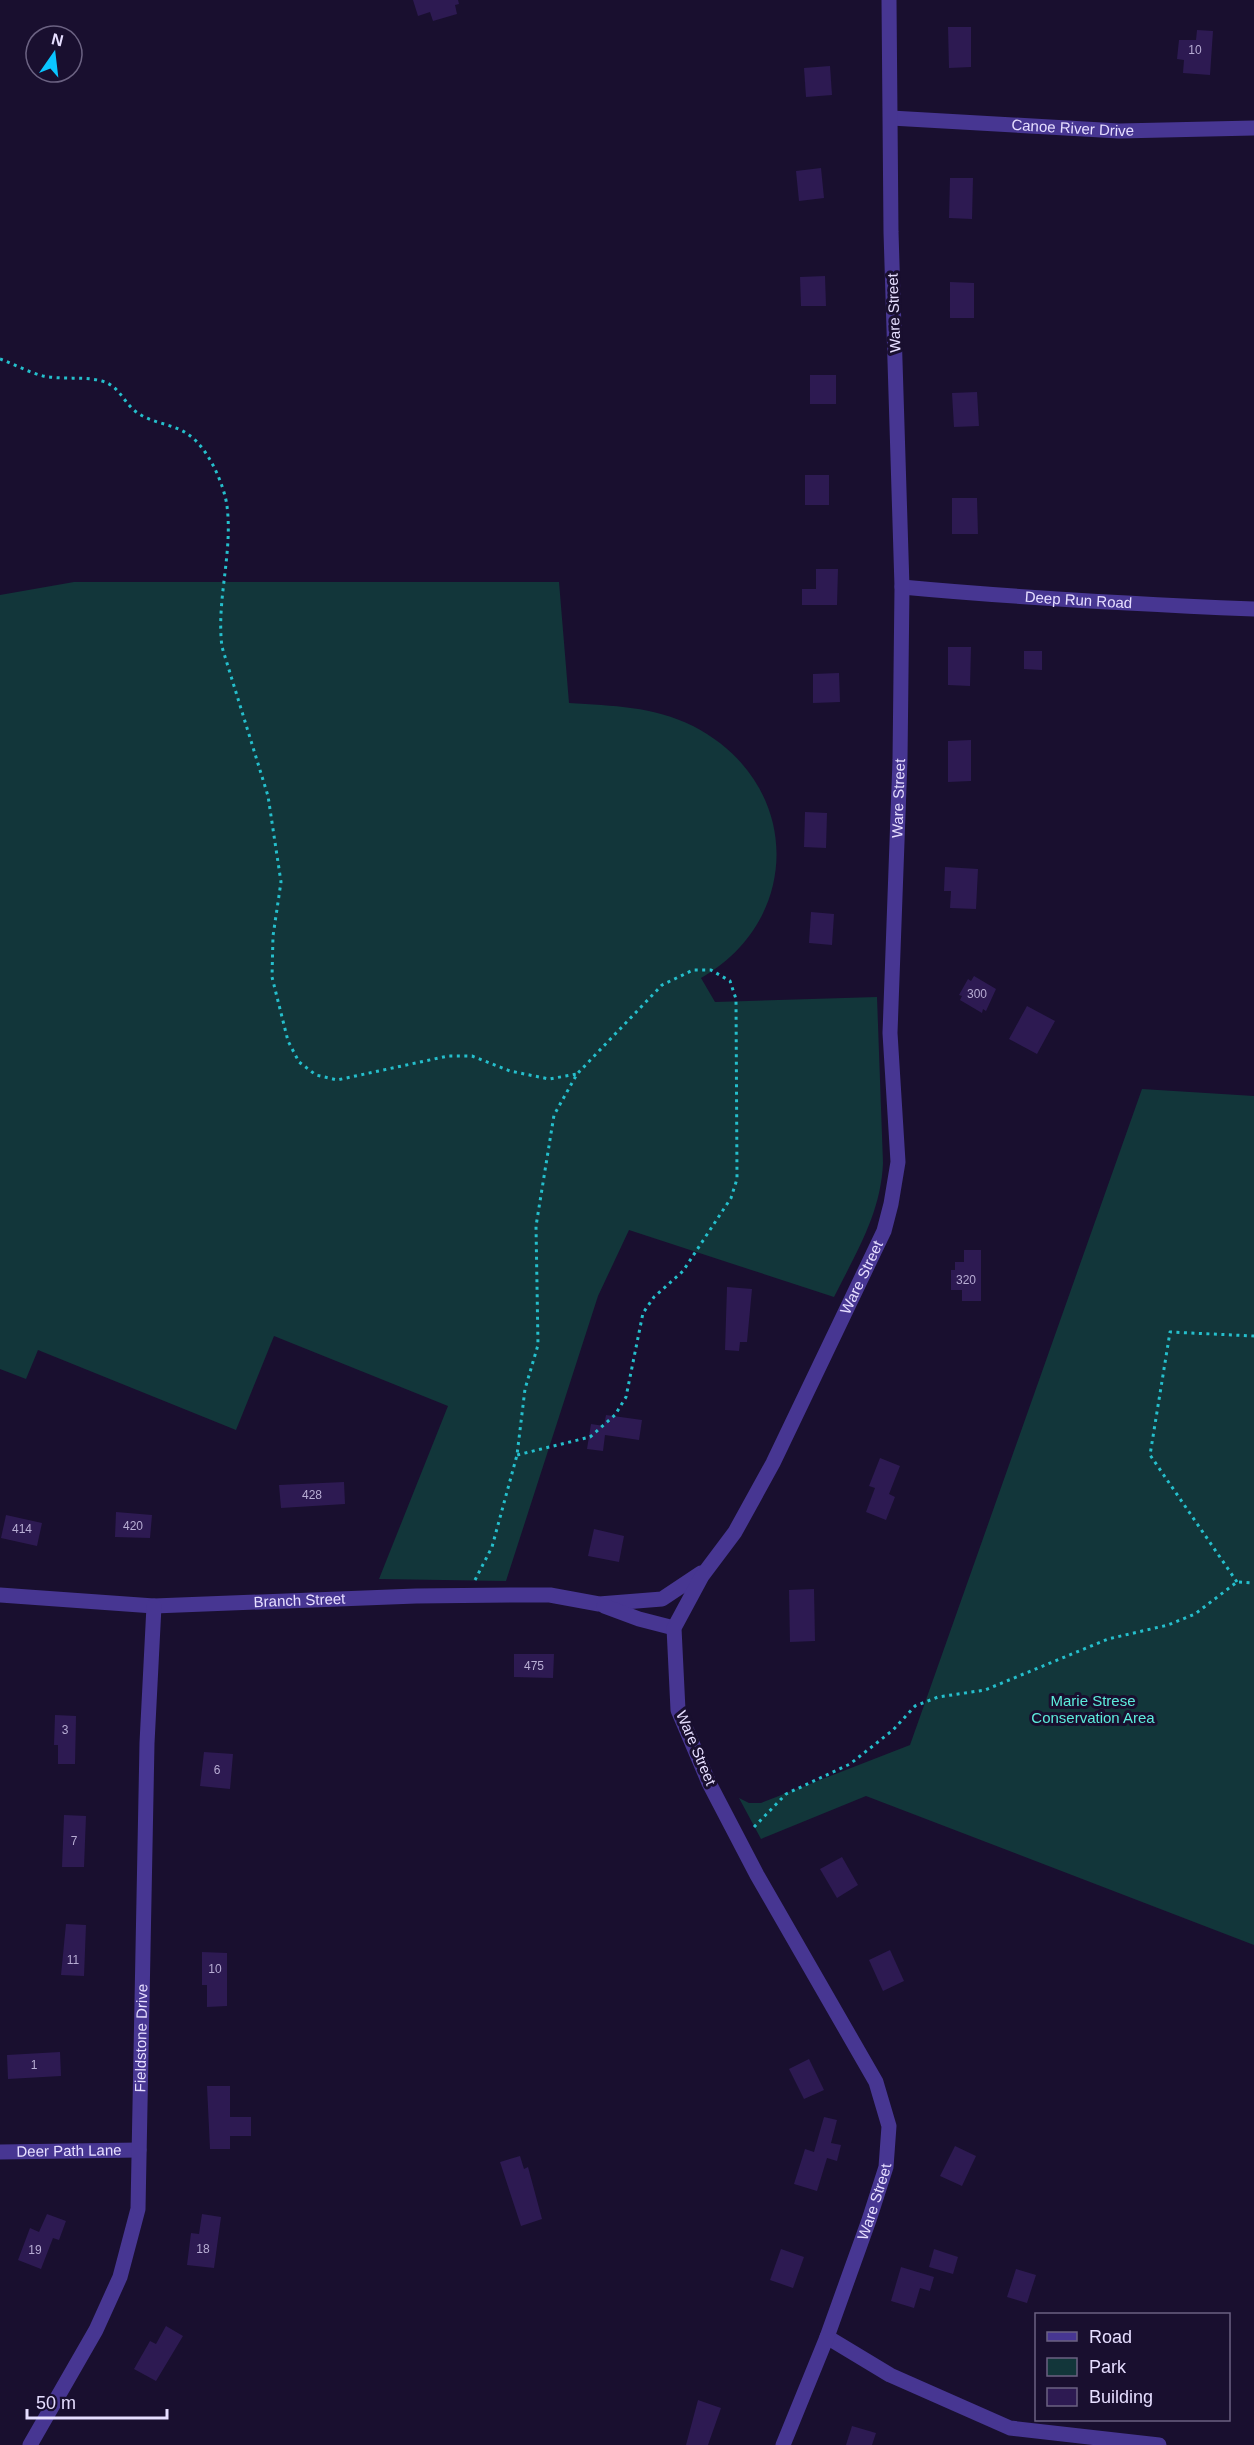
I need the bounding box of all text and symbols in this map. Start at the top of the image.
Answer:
north arrow [24,24,84,84]
text: N [50,30,65,50]
house number: 10 [1188,43,1202,57]
street label: Canoe River Drive [1011,116,1134,139]
street label: Ware Street [884,272,903,353]
street label: Deep Run Road [1024,588,1133,611]
street label: Ware Street [888,758,908,838]
house number: 300 [967,987,987,1001]
street label: Ware Street [836,1237,886,1317]
house number: 320 [956,1273,976,1287]
house number: 428 [302,1488,322,1502]
house number: 420 [123,1519,143,1533]
house number: 414 [12,1522,32,1536]
street label: Branch Street [253,1590,346,1610]
house number: 475 [524,1659,544,1673]
park label: Marie Strese Conservation Area [1031,1692,1155,1726]
street label: Ware Street [673,1708,720,1788]
house number: 3 [62,1723,69,1737]
house number: 6 [214,1763,221,1777]
house number: 7 [71,1834,78,1848]
house number: 11 [67,1953,80,1967]
house number: 10 [208,1962,222,1976]
street label: Fieldstone Drive [131,1984,150,2093]
house number: 1 [31,2058,38,2072]
street label: Deer Path Lane [16,2141,122,2160]
street label: Ware Street [854,2162,894,2242]
house number: 18 [196,2242,210,2256]
house number: 19 [28,2243,42,2257]
legend [1035,2313,1230,2421]
text: Road [1089,2327,1132,2347]
text: Park [1089,2357,1127,2377]
scale bar [27,2382,166,2420]
text: Building [1089,2387,1153,2407]
text: 50 m [36,2393,76,2413]

